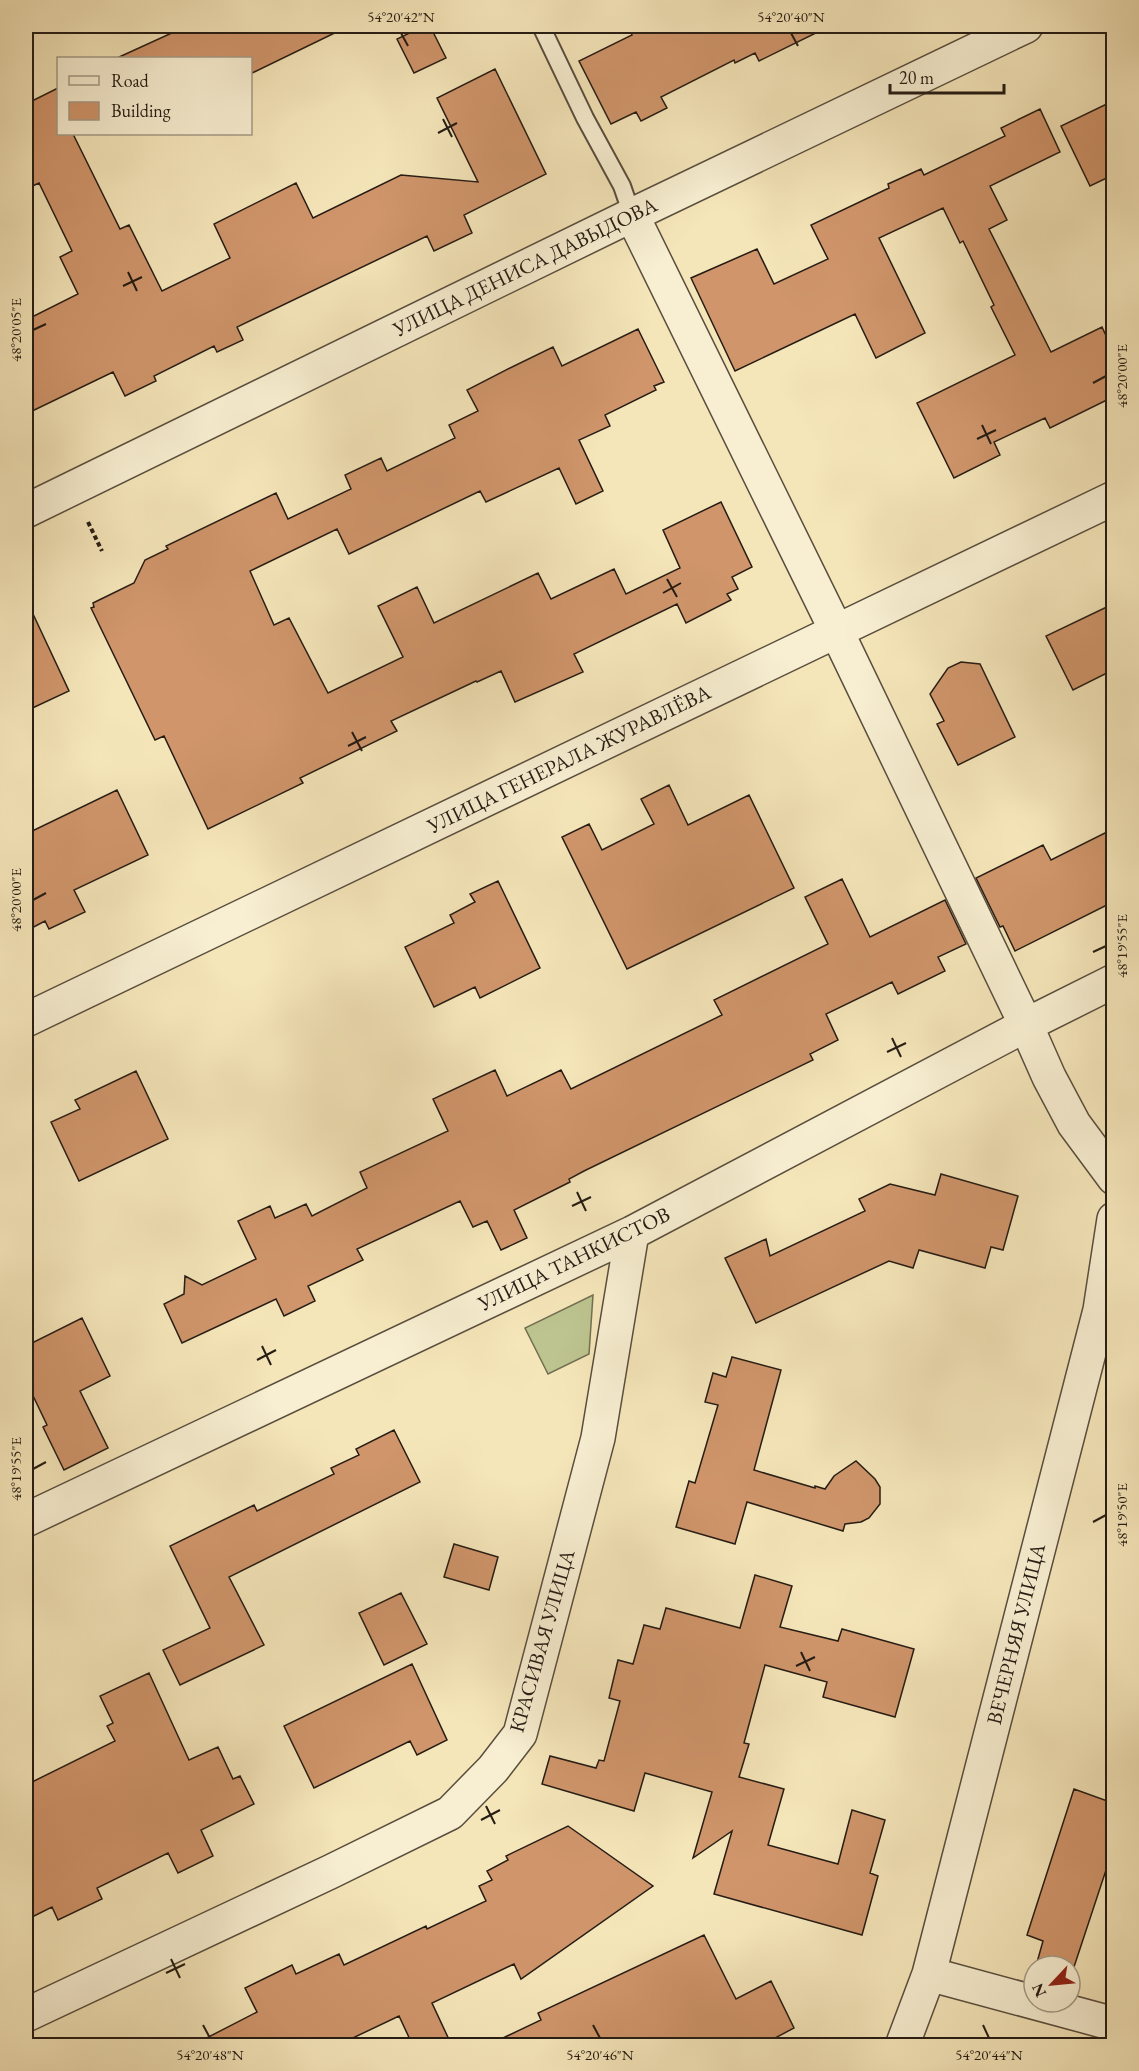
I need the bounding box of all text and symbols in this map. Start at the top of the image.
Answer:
text: 54°20'42"N [367,7,435,26]
text: 54°20'40"N [757,7,825,26]
legend [57,57,252,135]
scale bar [890,57,1004,95]
text: 20 m [899,66,934,89]
text: Road [111,69,150,92]
text: Building [111,99,171,122]
street label: УЛИЦА ДЕНИСА ДАВЫДОВА [387,191,662,343]
text: 48°20'05"E [6,297,25,362]
text: 48°20'00"E [1112,343,1131,408]
street label: УЛИЦА ГЕНЕРАЛА ЖУРАВЛЁВА [422,678,715,840]
text: 48°20'00"E [6,867,25,932]
text: 48°19'55"E [1112,913,1131,978]
street label: УЛИЦА ТАНКИСТОВ [472,1200,674,1317]
text: 48°19'55"E [6,1436,25,1501]
text: 48°19'50"E [1112,1482,1131,1547]
street label: ВЕЧЕРНЯЯ УЛИЦА [980,1540,1051,1727]
street label: КРАСИВАЯ УЛИЦА [502,1546,581,1735]
north arrow [1022,1954,1082,2014]
text: N [1027,1980,1051,2001]
text: 54°20'48"N [176,2045,244,2064]
text: 54°20'46"N [566,2045,634,2064]
text: 54°20'44"N [955,2045,1023,2064]

